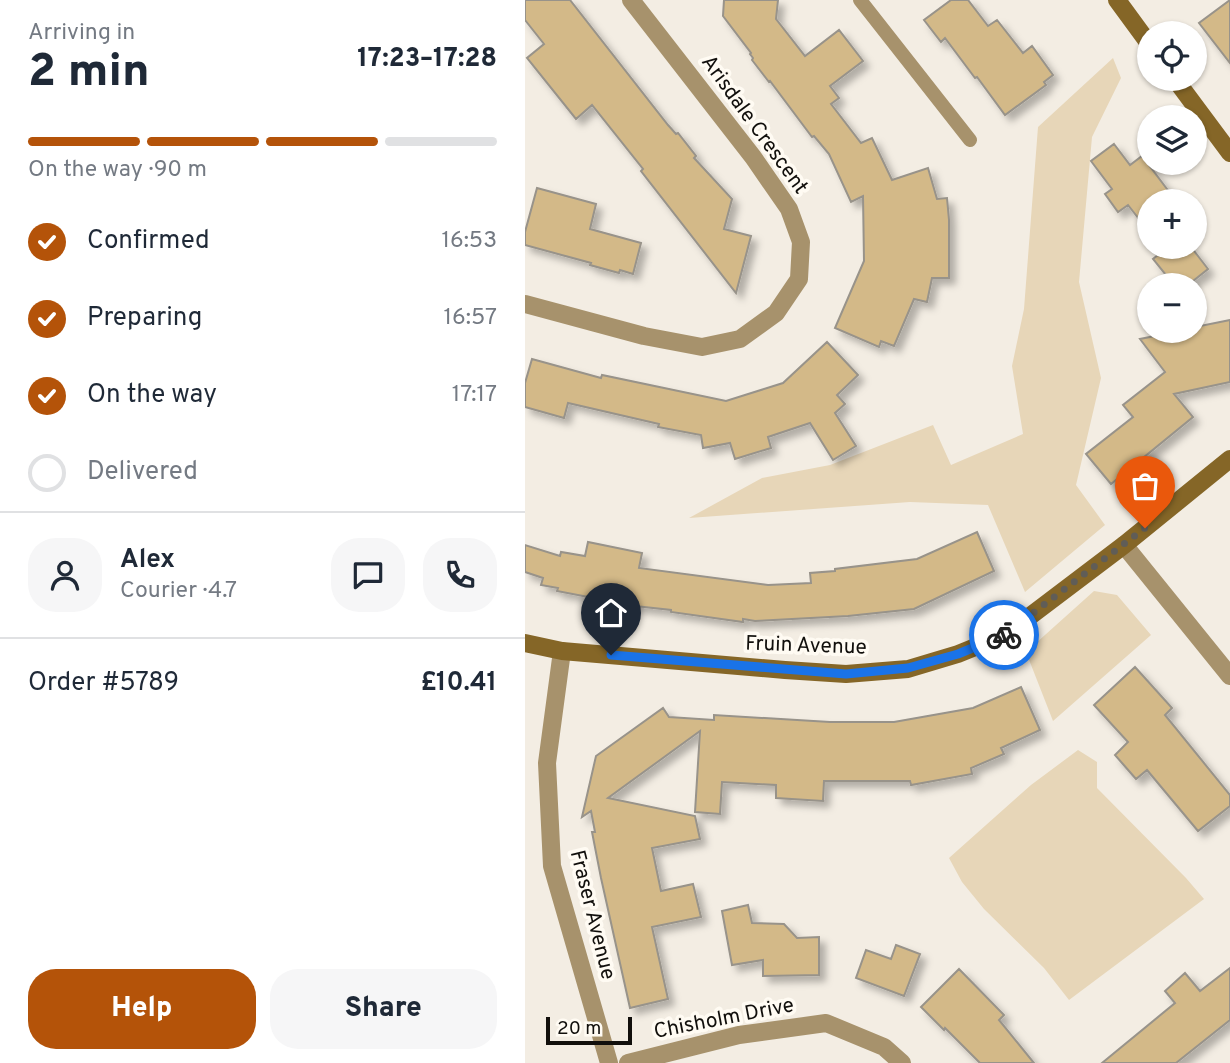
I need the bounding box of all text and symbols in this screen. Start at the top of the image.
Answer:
text: Arriving in [28,19,135,48]
map controls [1137,21,1207,343]
button: locate [1137,21,1207,91]
text: 17:23–17:28 [357,43,497,76]
text: 2 min [28,44,150,103]
street label: Arisdale Crescent [694,50,814,200]
button: layers [1137,105,1207,175]
text: On the way · 90 m [28,156,207,185]
button: + [1137,189,1207,259]
icon: check [28,223,66,261]
text: Confirmed [87,225,210,258]
text: 16:53 [441,227,497,256]
button: − [1137,273,1207,343]
icon: check [28,300,66,338]
text: Preparing [87,302,202,335]
text: 16:57 [443,304,497,333]
icon: check [28,377,66,415]
text: On the way [87,379,217,412]
text: 17:17 [452,381,497,410]
text: Delivered [87,456,198,489]
pin [1115,456,1175,528]
icon: bag [1126,467,1164,505]
button: person [28,538,102,612]
button: chat [331,538,405,612]
button: phone [423,538,497,612]
text: Alex [120,544,175,577]
text: Courier · 4.7 [120,577,237,606]
pin [581,583,641,655]
icon: home [592,594,630,632]
courier [969,600,1039,670]
icon: bike [985,616,1023,654]
street label: Fruin Avenue [745,630,867,662]
text: Order #5789 [28,667,179,700]
text: £10.41 [420,667,497,700]
street label: Fraser Avenue [563,847,621,983]
button: Help [28,969,256,1049]
button: Share [270,969,497,1049]
street label: Chisholm Drive [652,992,796,1046]
scale bar [546,1014,632,1046]
text: 20 m [557,1017,601,1041]

